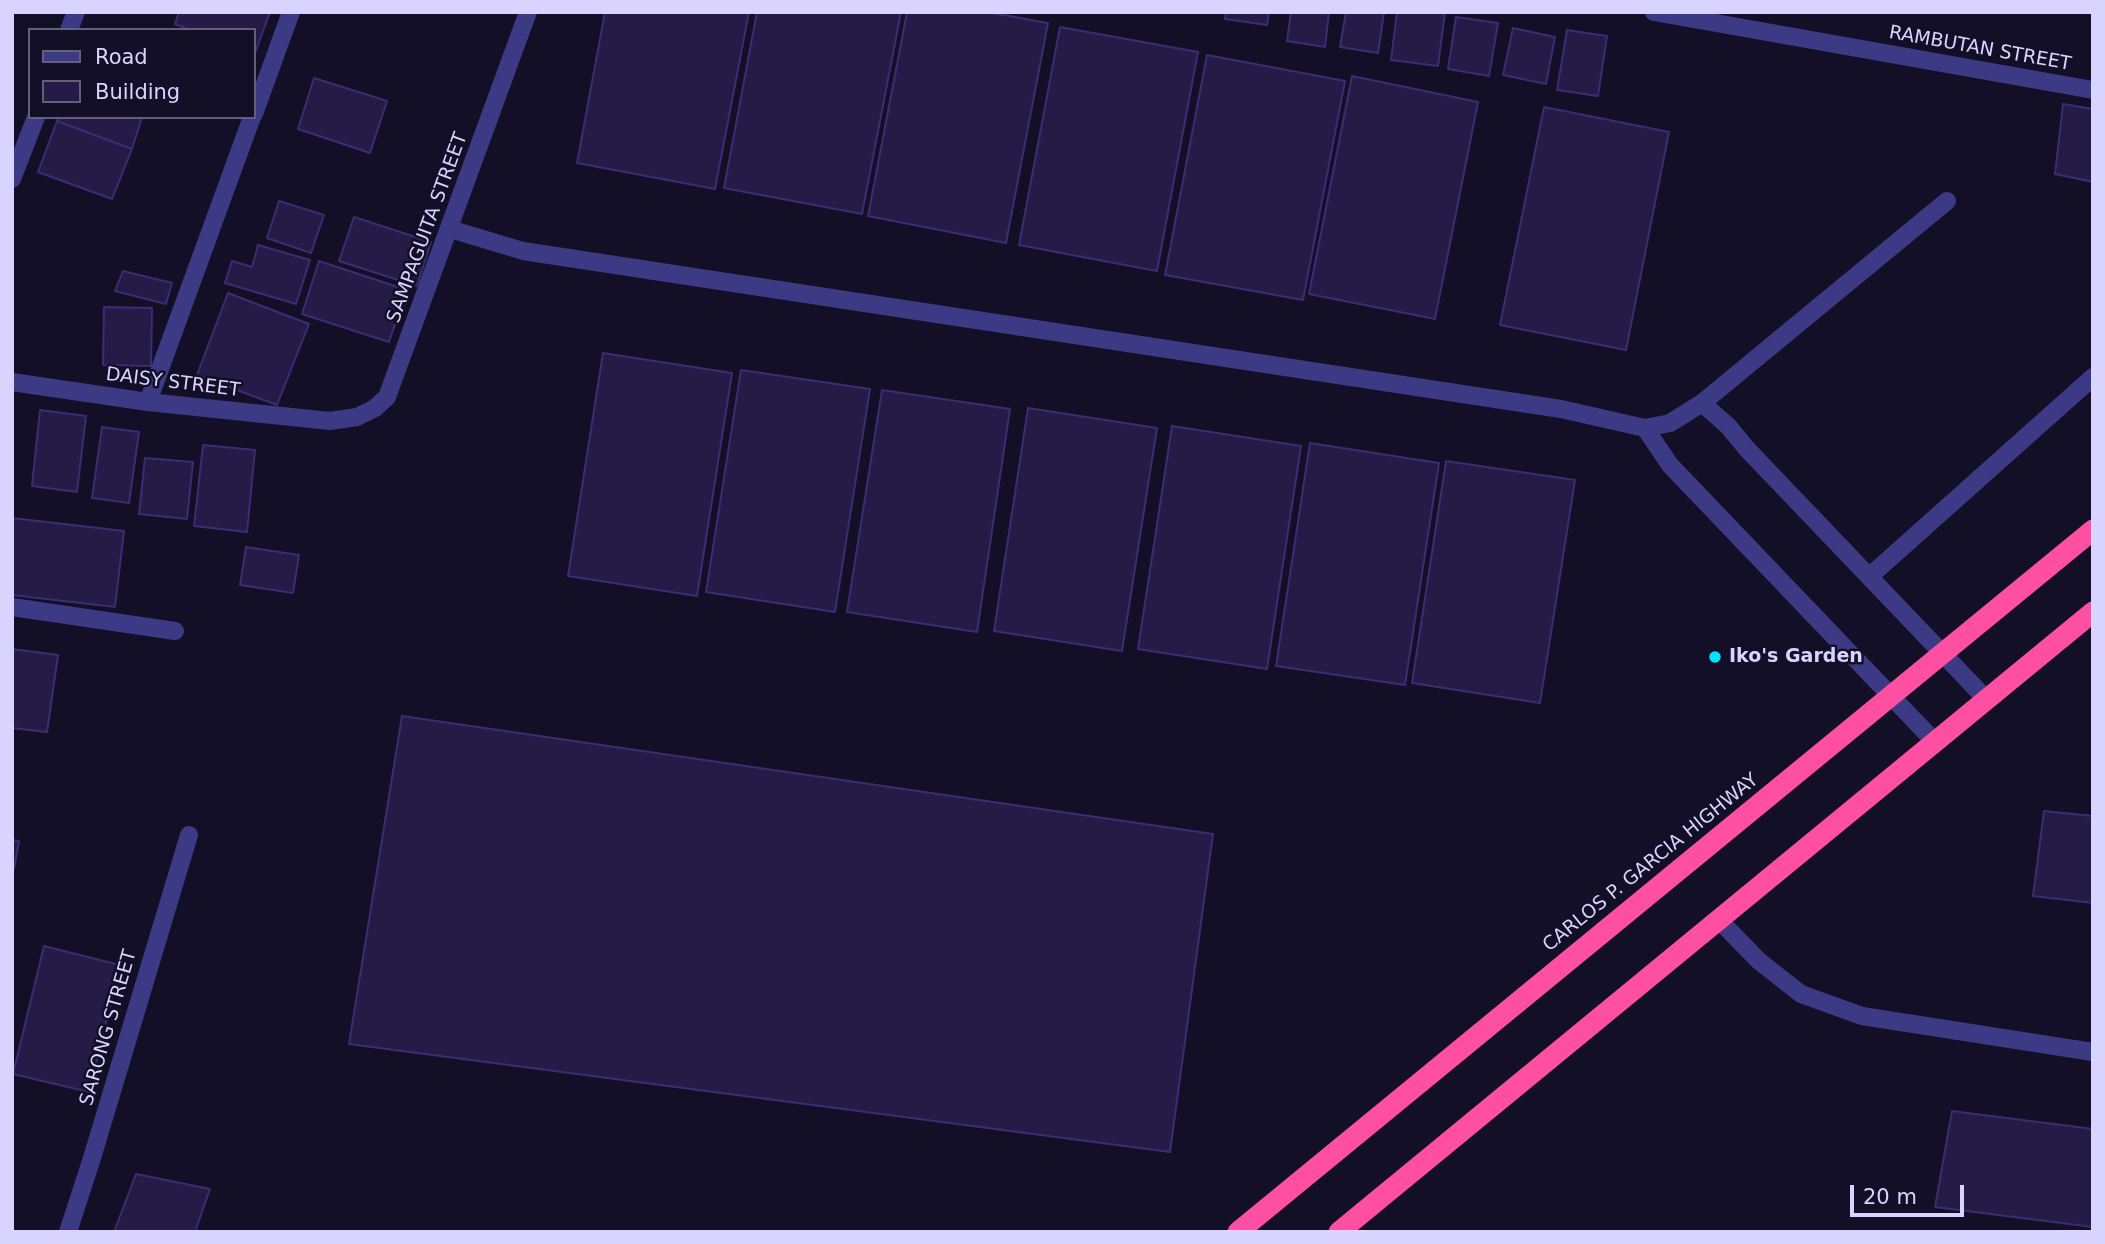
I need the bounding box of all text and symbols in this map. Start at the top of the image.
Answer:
street label: RAMBUTAN STREET [1887,22,2073,76]
legend [28,28,256,119]
text: Road [95,45,148,69]
text: Building [95,80,180,104]
street label: SAMPAGUITA STREET [383,130,473,326]
street label: DAISY STREET [105,363,241,403]
place label: Iko's Garden [1729,646,1863,668]
marker: Iko's Garden [1707,649,1723,665]
street label: CARLOS P. GARCIA HIGHWAY [1539,769,1763,957]
street label: SARONG STREET [76,947,142,1109]
scale bar [1853,1170,1967,1214]
text: 20 m [1863,1185,1917,1209]

